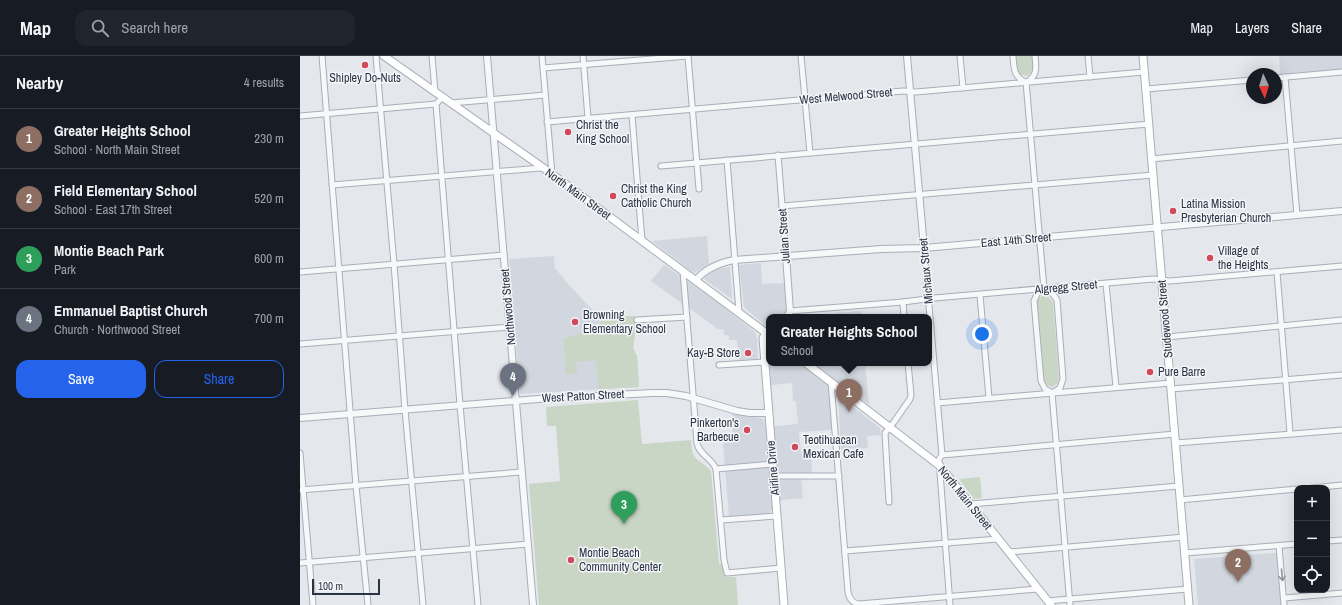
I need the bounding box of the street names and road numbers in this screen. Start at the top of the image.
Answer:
street label: West Melwood Street [799,84,893,108]
street label: North Main Street [542,165,614,223]
street label: Julian Street [774,208,794,264]
street label: East 14th Street [980,229,1052,251]
street label: Michaux Street [915,237,937,305]
street label: Northwood Street [497,268,519,346]
street label: Algregg Street [1033,276,1098,298]
street label: Studewood Street [1154,279,1176,359]
street label: West Patton Street [541,386,625,406]
street label: Airline Drive [763,440,783,497]
street label: North Main Street [934,463,996,533]

